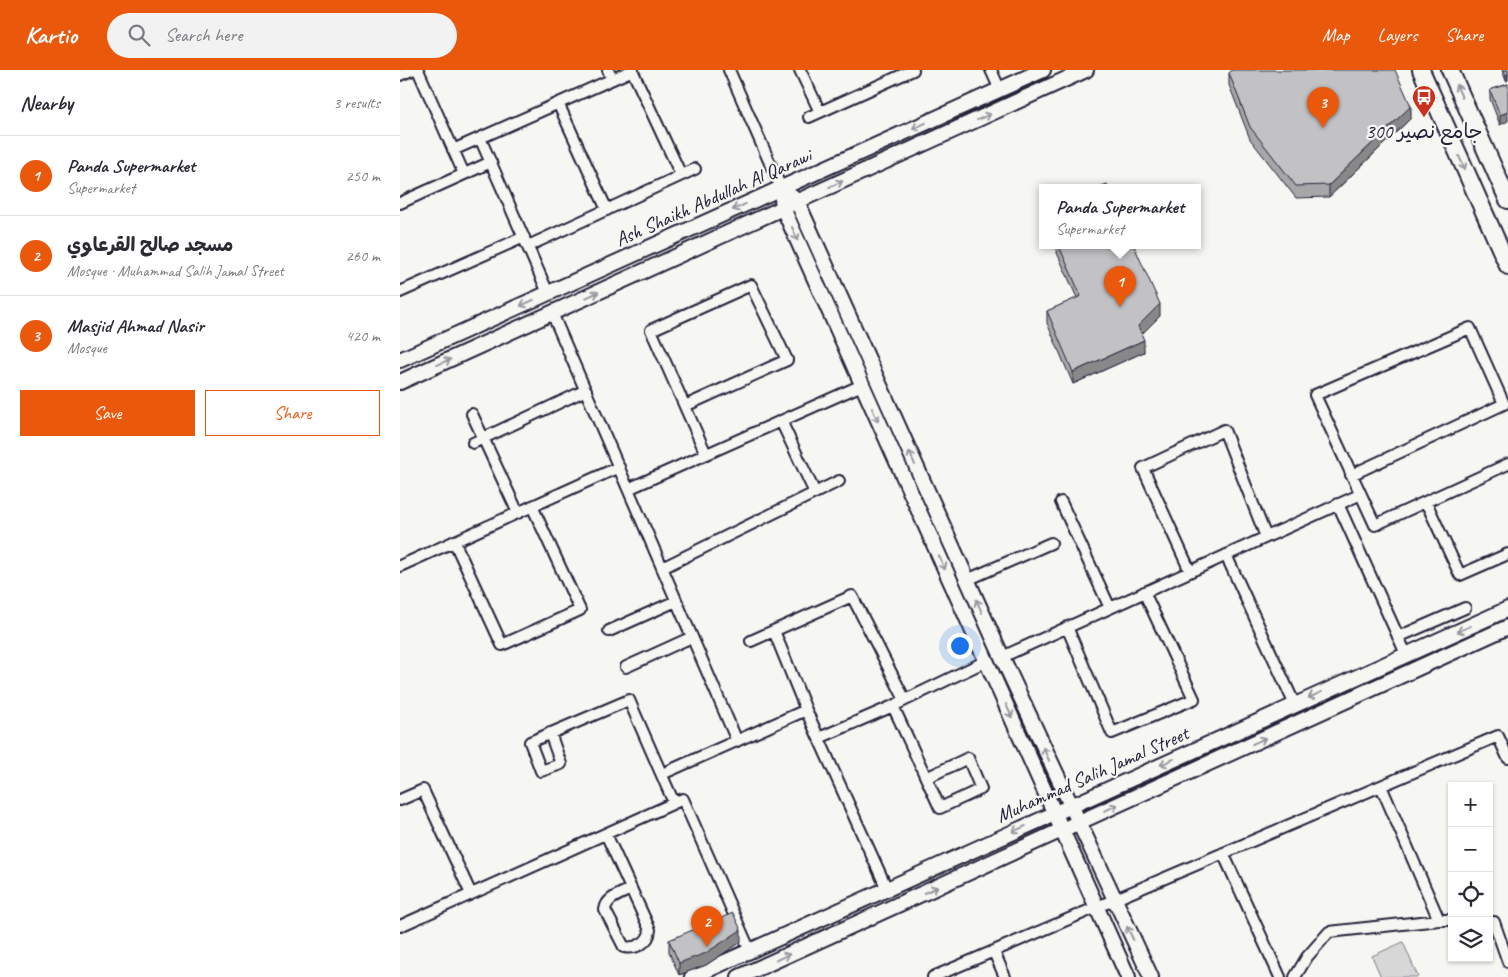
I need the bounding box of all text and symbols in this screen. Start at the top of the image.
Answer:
search box [107,13,457,58]
text: Kartio [25,20,77,50]
icon: search [125,21,153,49]
text: Search here [165,23,242,47]
text: Map [1322,24,1350,46]
text: Layers [1378,24,1417,46]
text: Share [1445,24,1483,46]
bus stop icon: جامع نصير 300 [1411,84,1437,118]
one-way arrow [1454,84,1464,99]
pin: 3 [1307,87,1339,128]
text: Nearby [20,90,73,116]
text: 3 results [333,93,380,113]
one-way arrow [976,111,991,121]
place label: جامع نصير 300 [1365,119,1483,146]
one-way arrow [912,122,927,131]
street label: Ash Shaikh Abdullah Al Qarawi [611,142,817,252]
text: Panda Supermarket [67,154,195,178]
one-way arrow [1457,155,1467,170]
text: 1 [32,166,40,186]
text: 250 m [346,166,380,186]
text: Supermarket [67,178,135,198]
one-way arrow [828,178,843,188]
popup [1039,184,1201,249]
text: Panda Supermarket [1056,195,1184,219]
one-way arrow [732,203,747,213]
text: Supermarket [1056,219,1124,239]
one-way arrow [791,226,800,241]
text: مسجد صالح القرعاوي [67,233,233,257]
text: 2 [32,246,40,266]
text: 260 m [346,246,380,266]
text: Mosque · Muhammad Salih Jamal Street [67,261,284,281]
pin: 1 [1104,266,1136,307]
one-way arrow [584,289,599,299]
one-way arrow [520,299,535,308]
text: Masjid Ahmad Nasir [67,314,204,338]
text: 3 [32,326,40,346]
text: 420 m [346,326,380,346]
text: Mosque [67,338,107,358]
one-way arrow [436,357,451,366]
button: Save [20,390,195,436]
button: Share [205,390,380,436]
one-way arrow [871,407,881,422]
one-way arrow [907,451,917,466]
one-way arrow [938,555,947,570]
one-way arrow [973,599,983,614]
one-way arrow [1457,624,1472,634]
your location [947,633,973,659]
one-way arrow [1308,691,1323,701]
one-way arrow [1004,703,1014,718]
street label: Muhammad Salih Jamal Street [992,720,1194,828]
one-way arrow [1251,735,1266,745]
one-way arrow [1041,747,1051,762]
one-way arrow [1160,758,1175,767]
map controls [1448,782,1493,962]
button: + [1448,782,1493,827]
one-way arrow [1103,803,1118,813]
one-way arrow [1012,825,1027,834]
button: − [1448,827,1493,872]
button: locate [1448,872,1493,917]
one-way arrow [923,884,938,894]
pin: 2 [691,906,723,947]
button: layers [1448,917,1493,962]
one-way arrow [1125,926,1135,941]
one-way arrow [775,951,790,961]

